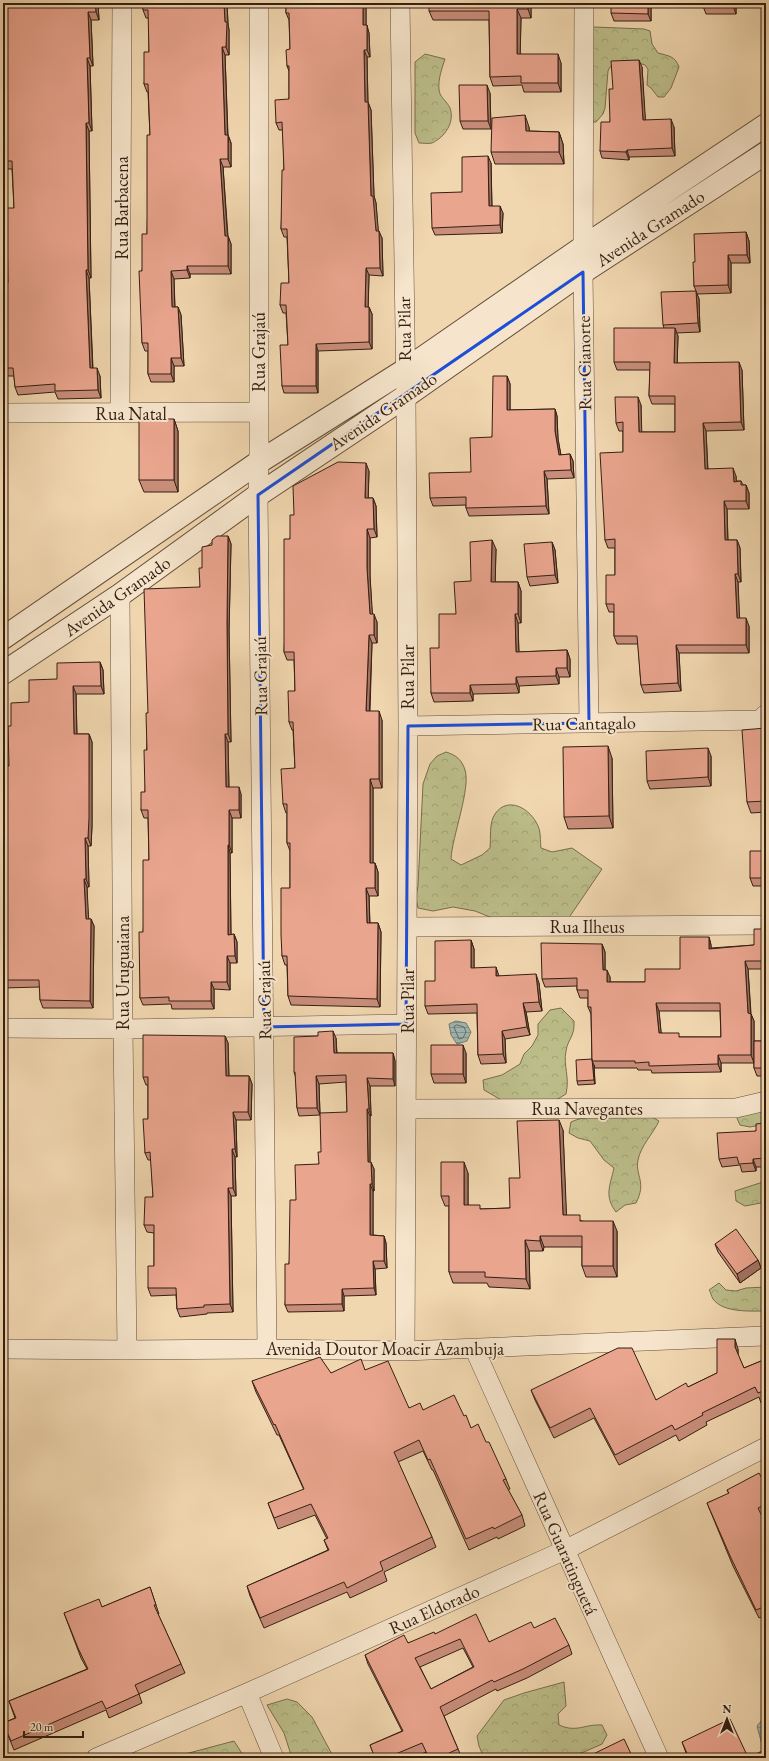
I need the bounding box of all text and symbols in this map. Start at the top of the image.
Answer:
street label: Rua Barbacena [110,155,133,260]
street label: Avenida Gramado [590,184,709,272]
street label: Rua Pilar [392,296,416,362]
street label: Rua Grajaú [247,312,270,392]
street label: Rua Cianorte [572,316,596,410]
street label: Avenida Gramado [324,366,441,456]
street label: Rua Natal [95,402,167,425]
street label: Avenida Gramado [58,551,175,642]
street label: Rua Grajaú [248,635,272,716]
street label: Rua Pilar [396,645,419,709]
street label: Rua Cantagalo [532,711,636,735]
street label: Rua Uruguaiana [111,915,134,1030]
street label: Rua Ilheus [549,915,625,938]
street label: Rua Grajaú [252,959,276,1040]
street label: Rua Pilar [396,969,419,1033]
street label: Rua Navegantes [531,1097,643,1120]
street label: Avenida Doutor Moacir Azambuja [265,1337,505,1360]
street label: Rua Guaratinguetá [528,1488,604,1619]
street label: Rua Eldorado [385,1579,483,1639]
north arrow [707,1699,747,1739]
text: N [723,1702,732,1716]
scale bar [24,1713,83,1739]
text: 20 m [30,1719,54,1735]

